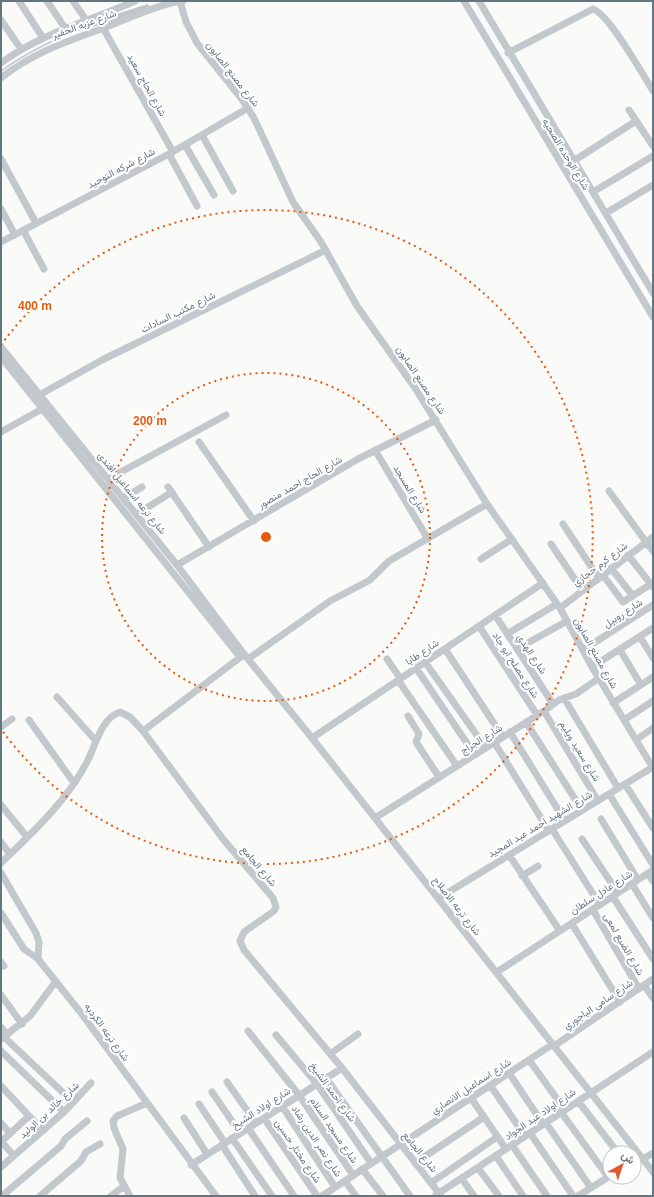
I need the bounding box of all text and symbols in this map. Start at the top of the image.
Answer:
street label: شارع عزبه الحفير [49,7,118,42]
street label: شارع مصنع الصابون [203,39,262,109]
street label: شارع الحاج سعيد [124,52,169,119]
street label: شارع الوحده الصحيه [539,116,592,192]
street label: شارع شركه التوحيد [85,145,157,191]
street label: شارع مكتب السادات [139,289,217,336]
text: 400 m [18,299,52,313]
street label: شارع مصنع الصابون [393,344,448,417]
text: 200 m [133,414,167,428]
street label: شارع ترعه اسماعيل افندى [95,450,168,537]
street label: شارع الحاج احمد منصور [255,453,344,512]
street label: شارع المسجد [390,463,429,516]
centre of rings [259,530,273,544]
street label: شارع كرم حجازي [570,540,631,591]
street label: شارع روبيل [601,596,645,630]
street label: شارع مصنع الصابون [571,616,620,691]
street label: شارع مصلح ابو جاد [490,630,541,701]
street label: شارع الهدي [512,632,549,678]
street label: شارع طابا [403,637,441,668]
street label: شارع سعيد ويليم [557,719,603,784]
street label: شارع الجراج [458,722,505,757]
street label: شارع الشهيد احمد عبد المجيد [486,788,595,860]
street label: شارع الجامع [238,844,279,889]
street label: شارع عادل سلطان [568,868,635,917]
street label: شارع ترعه الاصلاح [430,875,483,938]
street label: شارع الضبع لمعى [601,911,646,978]
street label: شارع سامى الباجوري [561,977,636,1034]
street label: شارع ترعه الكرديه [82,1001,132,1064]
street label: شارع اسماعيل الانصاري [429,1056,515,1118]
street label: شارع احمد الشيخ [307,1060,358,1124]
street label: شارع خالد بن الوليد [17,1079,82,1141]
street label: شارع اولاد الشيخ [230,1085,293,1132]
street label: شارع اولاد عبد الجواد [502,1086,578,1143]
street label: شارع مسجد السلام [307,1095,360,1166]
street label: شارع نصر الدين رشاد [289,1103,344,1179]
street label: شارع مختار حسين [272,1117,323,1185]
street label: شارع الجامع [400,1130,440,1175]
north arrow [602,1145,642,1185]
text: ش [619,1148,637,1167]

